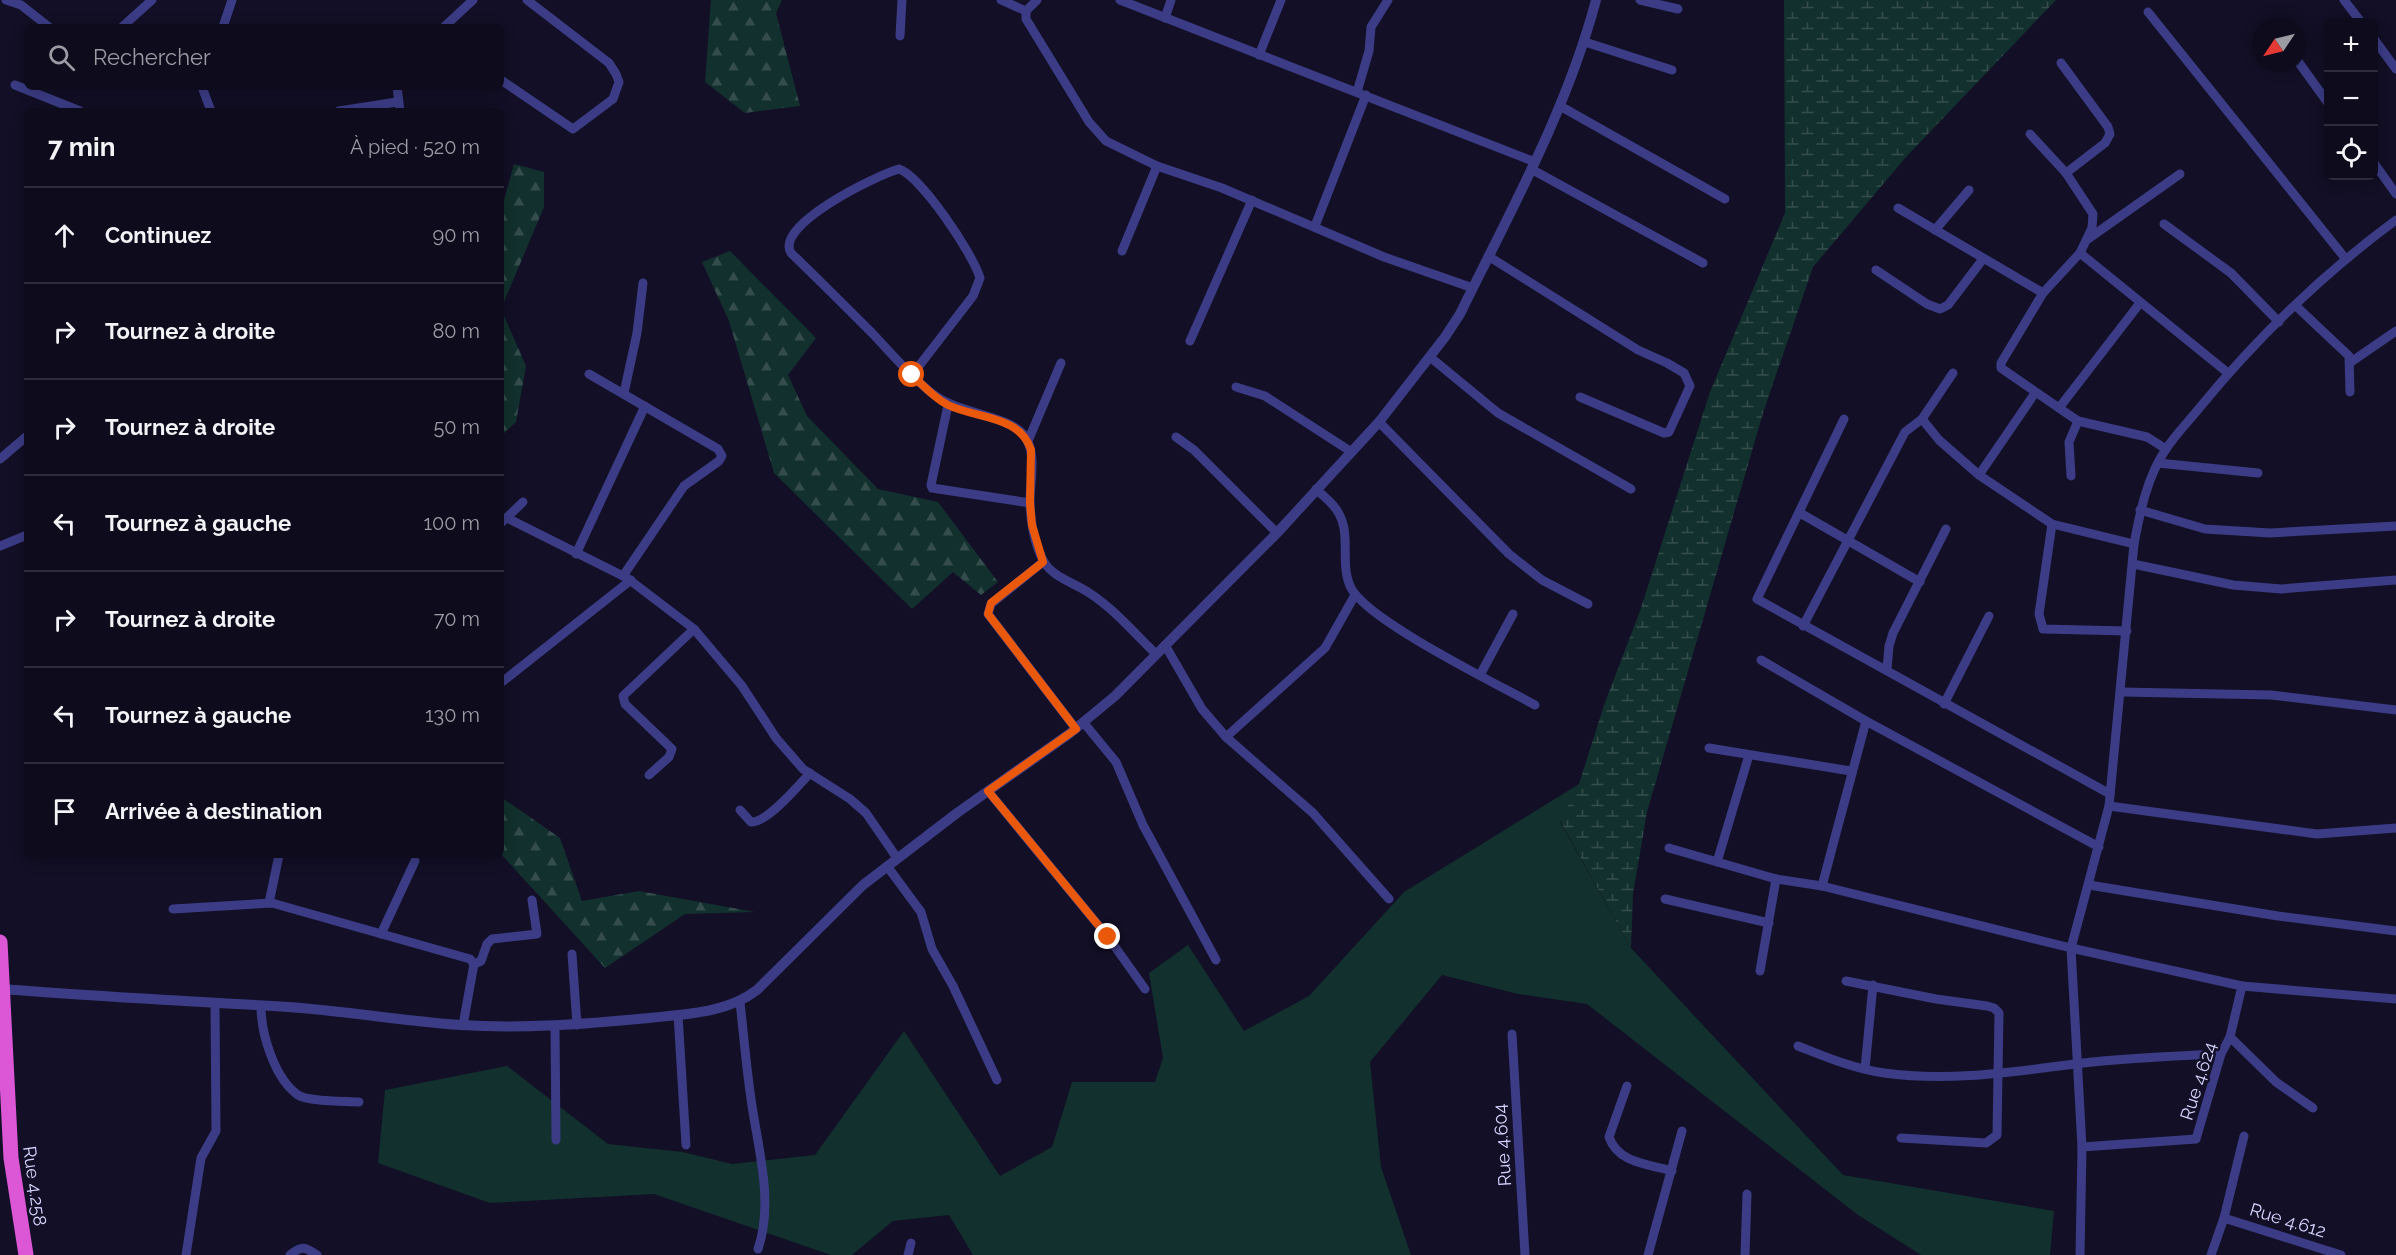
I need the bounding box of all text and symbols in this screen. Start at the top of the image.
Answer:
north arrow [2252,18,2306,72]
map controls [2324,18,2378,180]
button: + [2324,18,2378,72]
search box [24,24,504,90]
icon: search [45,41,78,74]
text: Rechercher [93,44,211,70]
button: − [2324,72,2378,126]
button: locate [2324,126,2378,180]
text: 7 min [48,132,115,162]
text: À pied · 520 m [350,135,480,159]
icon: ahead [48,219,81,252]
text: Continuez [105,222,211,248]
text: 90 m [433,223,480,247]
icon: right [48,315,81,348]
text: Tournez à droite [105,318,275,344]
text: 80 m [432,319,480,343]
route start [898,361,924,387]
icon: right [48,411,81,444]
text: Tournez à droite [105,414,275,440]
text: 50 m [433,415,480,439]
icon: left [48,507,81,540]
text: Tournez à gauche [105,510,291,536]
text: 100 m [423,511,480,535]
icon: right [48,603,81,636]
text: Tournez à droite [105,606,275,632]
text: 70 m [434,607,480,631]
icon: left [48,699,81,732]
text: Tournez à gauche [105,702,291,728]
text: 130 m [425,703,480,727]
icon: arrive [48,795,81,828]
text: Arrivée à destination [105,798,322,824]
route end [1094,923,1120,949]
street label: Rue 4.624 [2176,1039,2221,1123]
street label: Rue 4.604 [1489,1103,1515,1187]
street label: Rue 4.258 [19,1145,51,1227]
street label: Rue 4.612 [2247,1198,2329,1242]

